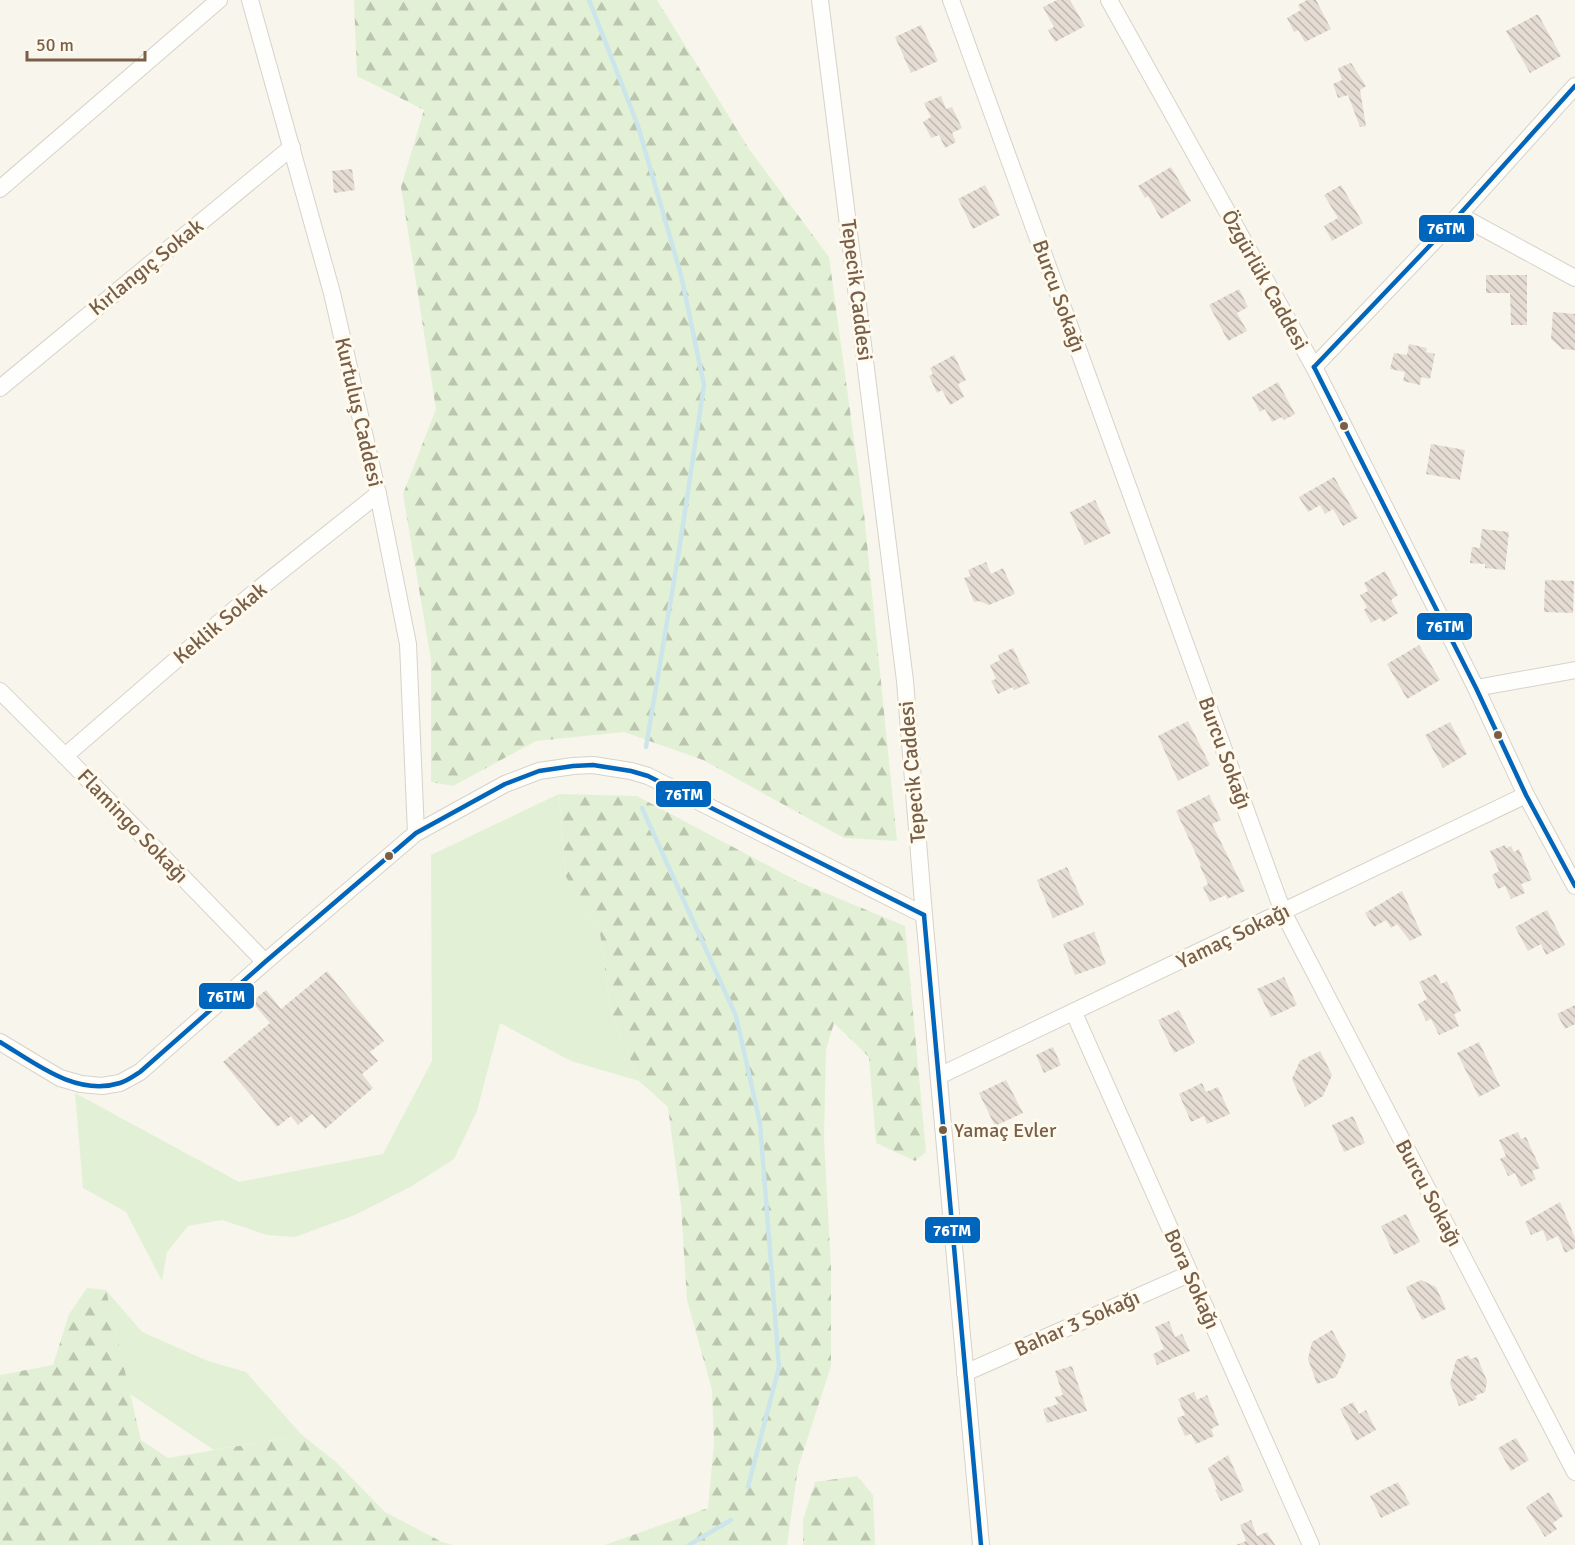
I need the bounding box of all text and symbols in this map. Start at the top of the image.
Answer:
scale bar [27,24,146,62]
text: 50 m [36,34,74,56]
street label: Özgürlük Caddesi [1216,205,1314,355]
street label: Kırlangıç Sokak [84,213,209,321]
line badge: 76TM [1418,214,1475,243]
street label: Tepecik Caddesi [835,218,879,362]
text: 76TM [1427,219,1465,239]
street label: Burcu Sokağı [1027,236,1091,356]
street label: Kurtuluş Caddesi [329,335,389,489]
unlabelled marker [1338,420,1350,432]
street label: Keklik Sokak [168,576,272,670]
line badge: 76TM [1416,612,1473,641]
text: 76TM [1426,617,1464,637]
street label: Burcu Sokağı [1193,693,1257,813]
street label: Tepecik Caddesi [893,700,931,844]
unlabelled marker [1492,729,1504,741]
street label: Flamingo Sokağı [72,763,194,889]
line badge: 76TM [655,780,712,808]
text: 76TM [665,785,703,805]
unlabelled marker [383,850,395,862]
street label: Yamaç Sokağı [1172,897,1294,975]
line badge: 76TM [198,982,255,1010]
text: 76TM [207,987,245,1007]
place label: Yamaç Evler [954,1118,1057,1143]
marker: Yamaç Evler [937,1124,949,1136]
street label: Burcu Sokağı [1390,1135,1468,1251]
line badge: 76TM [924,1216,981,1244]
text: 76TM [933,1221,971,1241]
street label: Bora Sokağı [1158,1225,1226,1333]
street label: Bahar 3 Sokağı [1010,1284,1144,1362]

